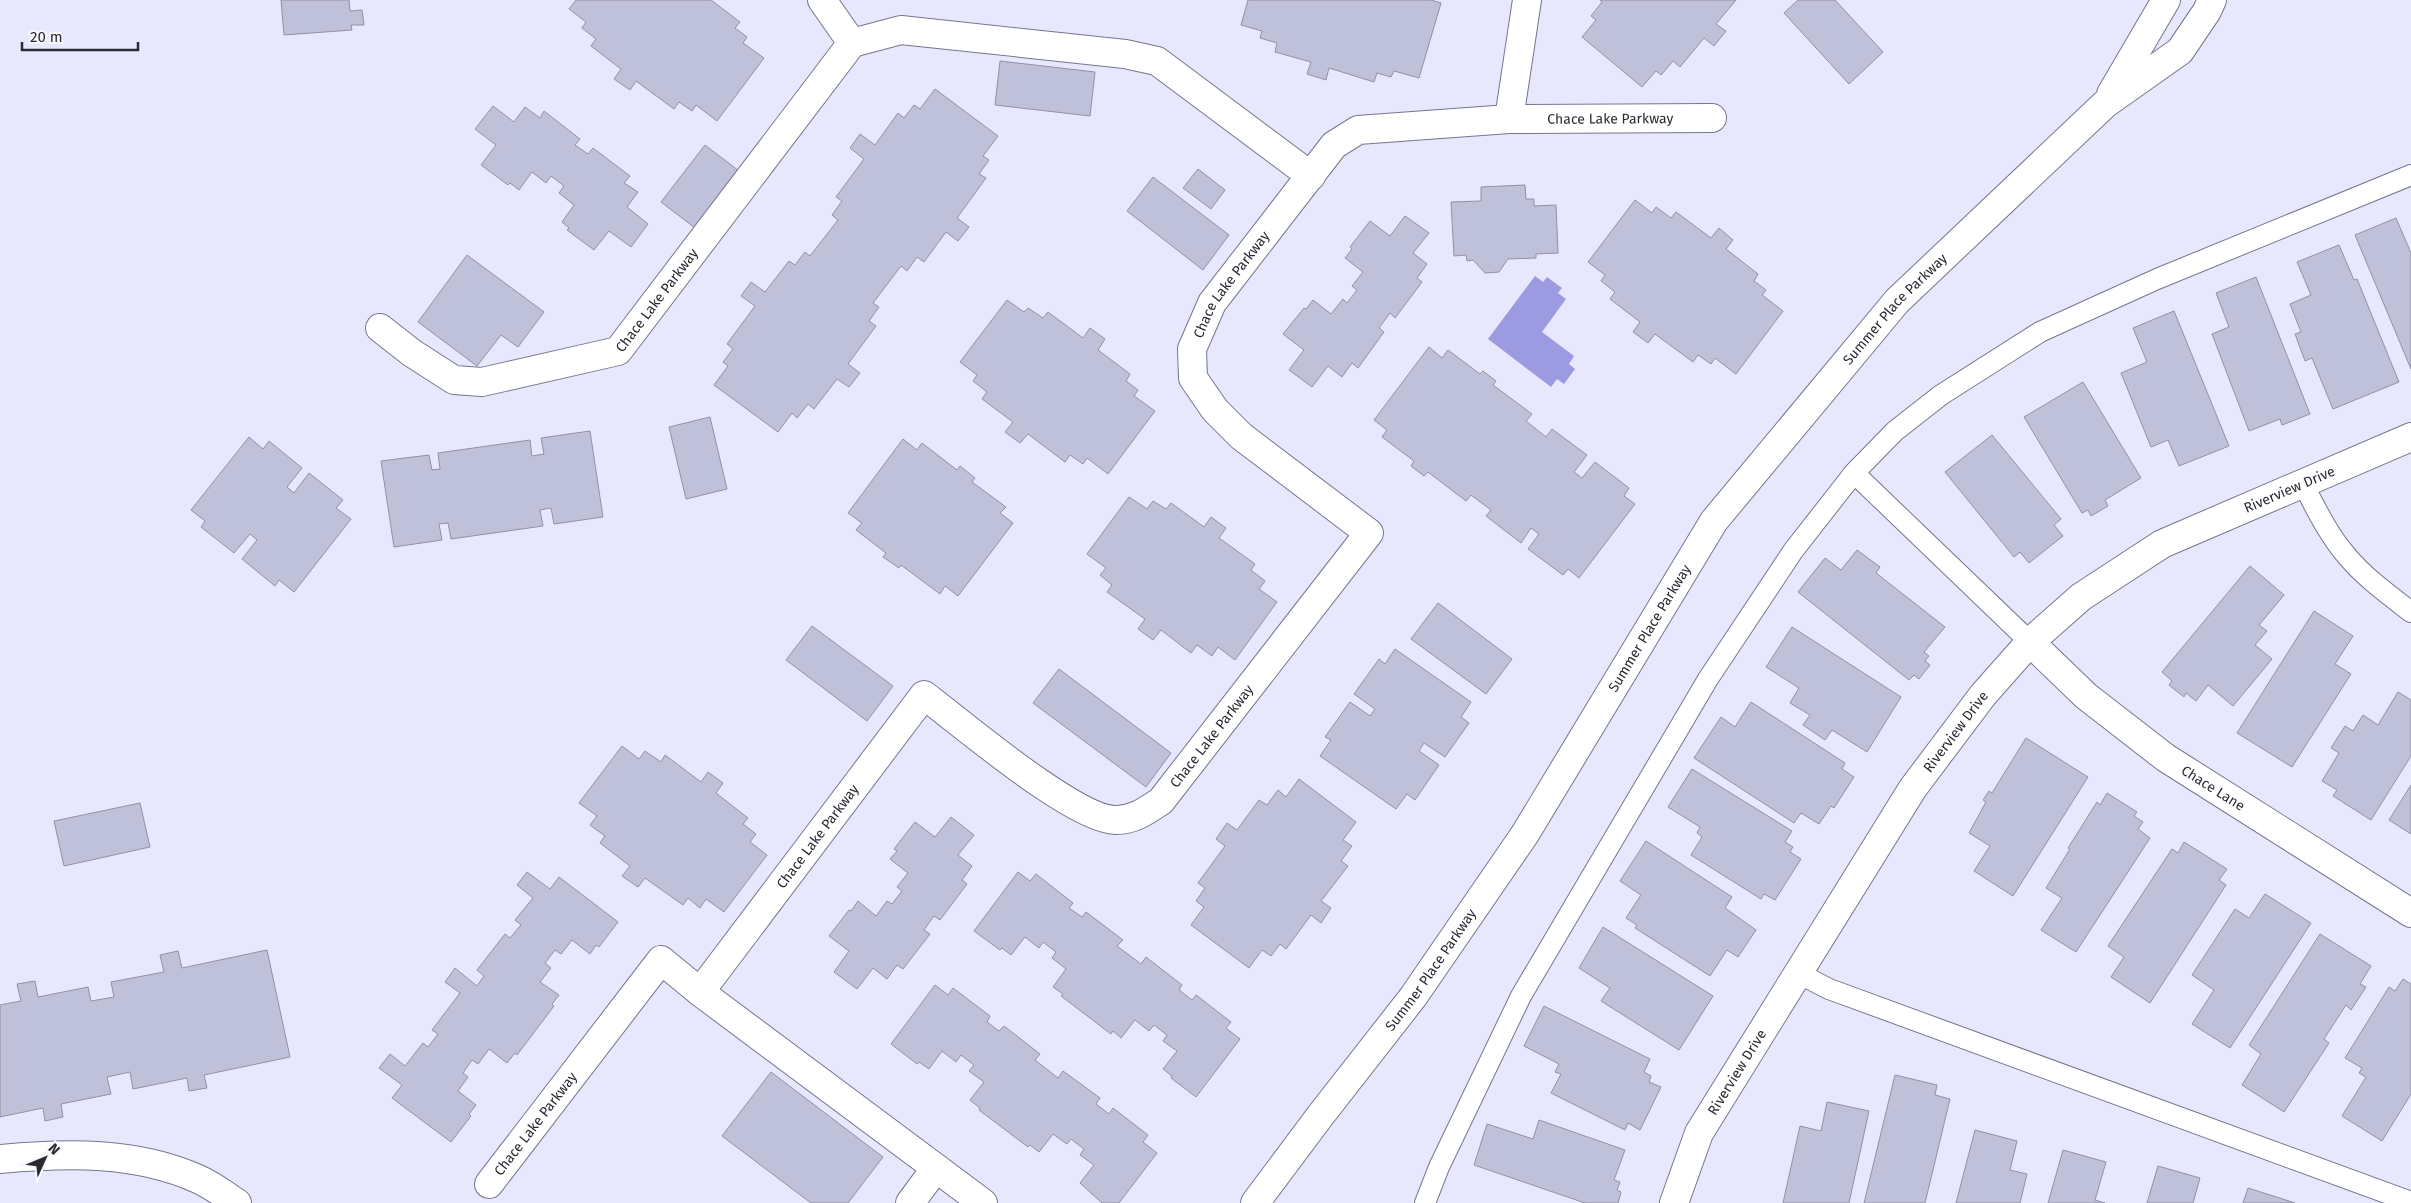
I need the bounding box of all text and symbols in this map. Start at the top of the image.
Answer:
scale bar [22,20,139,52]
text: 20 m [30,28,63,46]
street label: Chace Lake Parkway [1547,110,1673,127]
street label: Chace Lake Parkway [1189,228,1273,341]
street label: Chace Lake Parkway [612,245,702,355]
street label: Summer Place Parkway [1839,250,1951,368]
street label: Riverview Drive [2241,462,2337,516]
street label: Summer Place Parkway [1604,561,1694,695]
street label: Chace Lake Parkway [1166,681,1257,791]
street label: Riverview Drive [1919,687,1992,776]
street label: Chace Lane [2178,762,2248,814]
street label: Chace Lake Parkway [773,781,862,892]
street label: Summer Place Parkway [1381,905,1480,1034]
street label: Riverview Drive [1704,1026,1770,1118]
street label: Chace Lake Parkway [490,1069,580,1179]
north arrow [20,1133,70,1183]
text: N [45,1140,63,1159]

